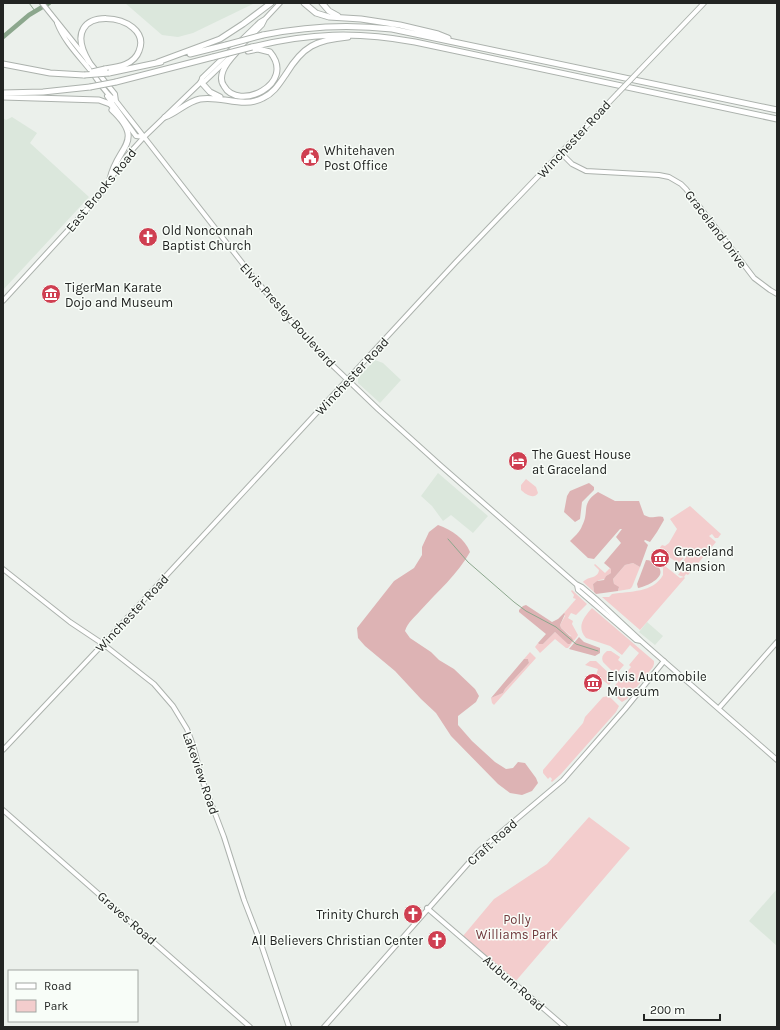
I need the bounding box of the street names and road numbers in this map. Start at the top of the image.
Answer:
street label: Winchester Road [534,97,614,181]
street label: East Brooks Road [63,145,139,235]
street label: Graceland Drive [682,187,750,271]
street label: Elvis Presley Boulevard [237,260,339,370]
street label: Winchester Road [312,334,392,418]
street label: Winchester Road [92,571,172,655]
street label: Lakeview Road [180,730,222,816]
street label: Craft Road [464,816,520,868]
street label: Graves Road [94,888,160,948]
street label: Auburn Road [480,952,548,1014]

